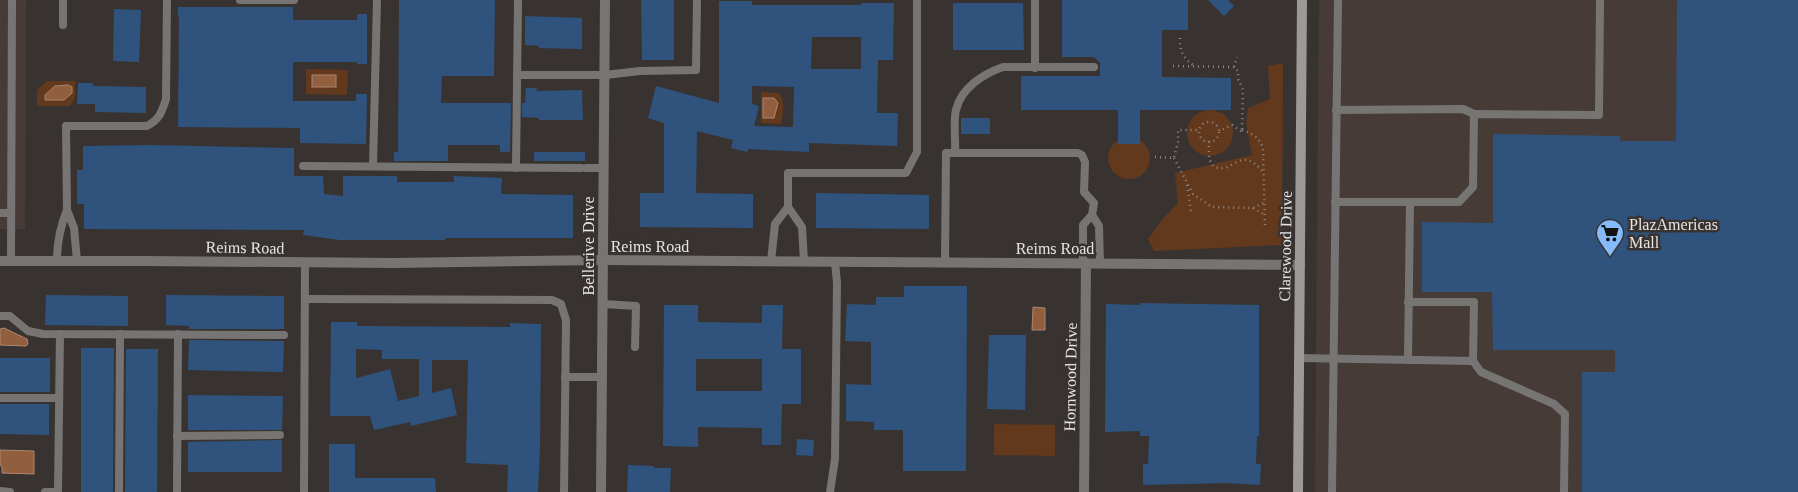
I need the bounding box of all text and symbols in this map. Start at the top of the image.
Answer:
street label: Clarewood Drive [1276,191,1295,301]
street label: Bellerive Drive [580,196,597,296]
place label: PlazAmericas Mall [1629,216,1718,251]
supermarket icon: PlazAmericas Mall [1595,218,1625,257]
street label: Reims Road [206,238,284,257]
street label: Reims Road [611,238,689,255]
street label: Reims Road [1016,240,1094,257]
street label: Hornwood Drive [1061,322,1080,432]

